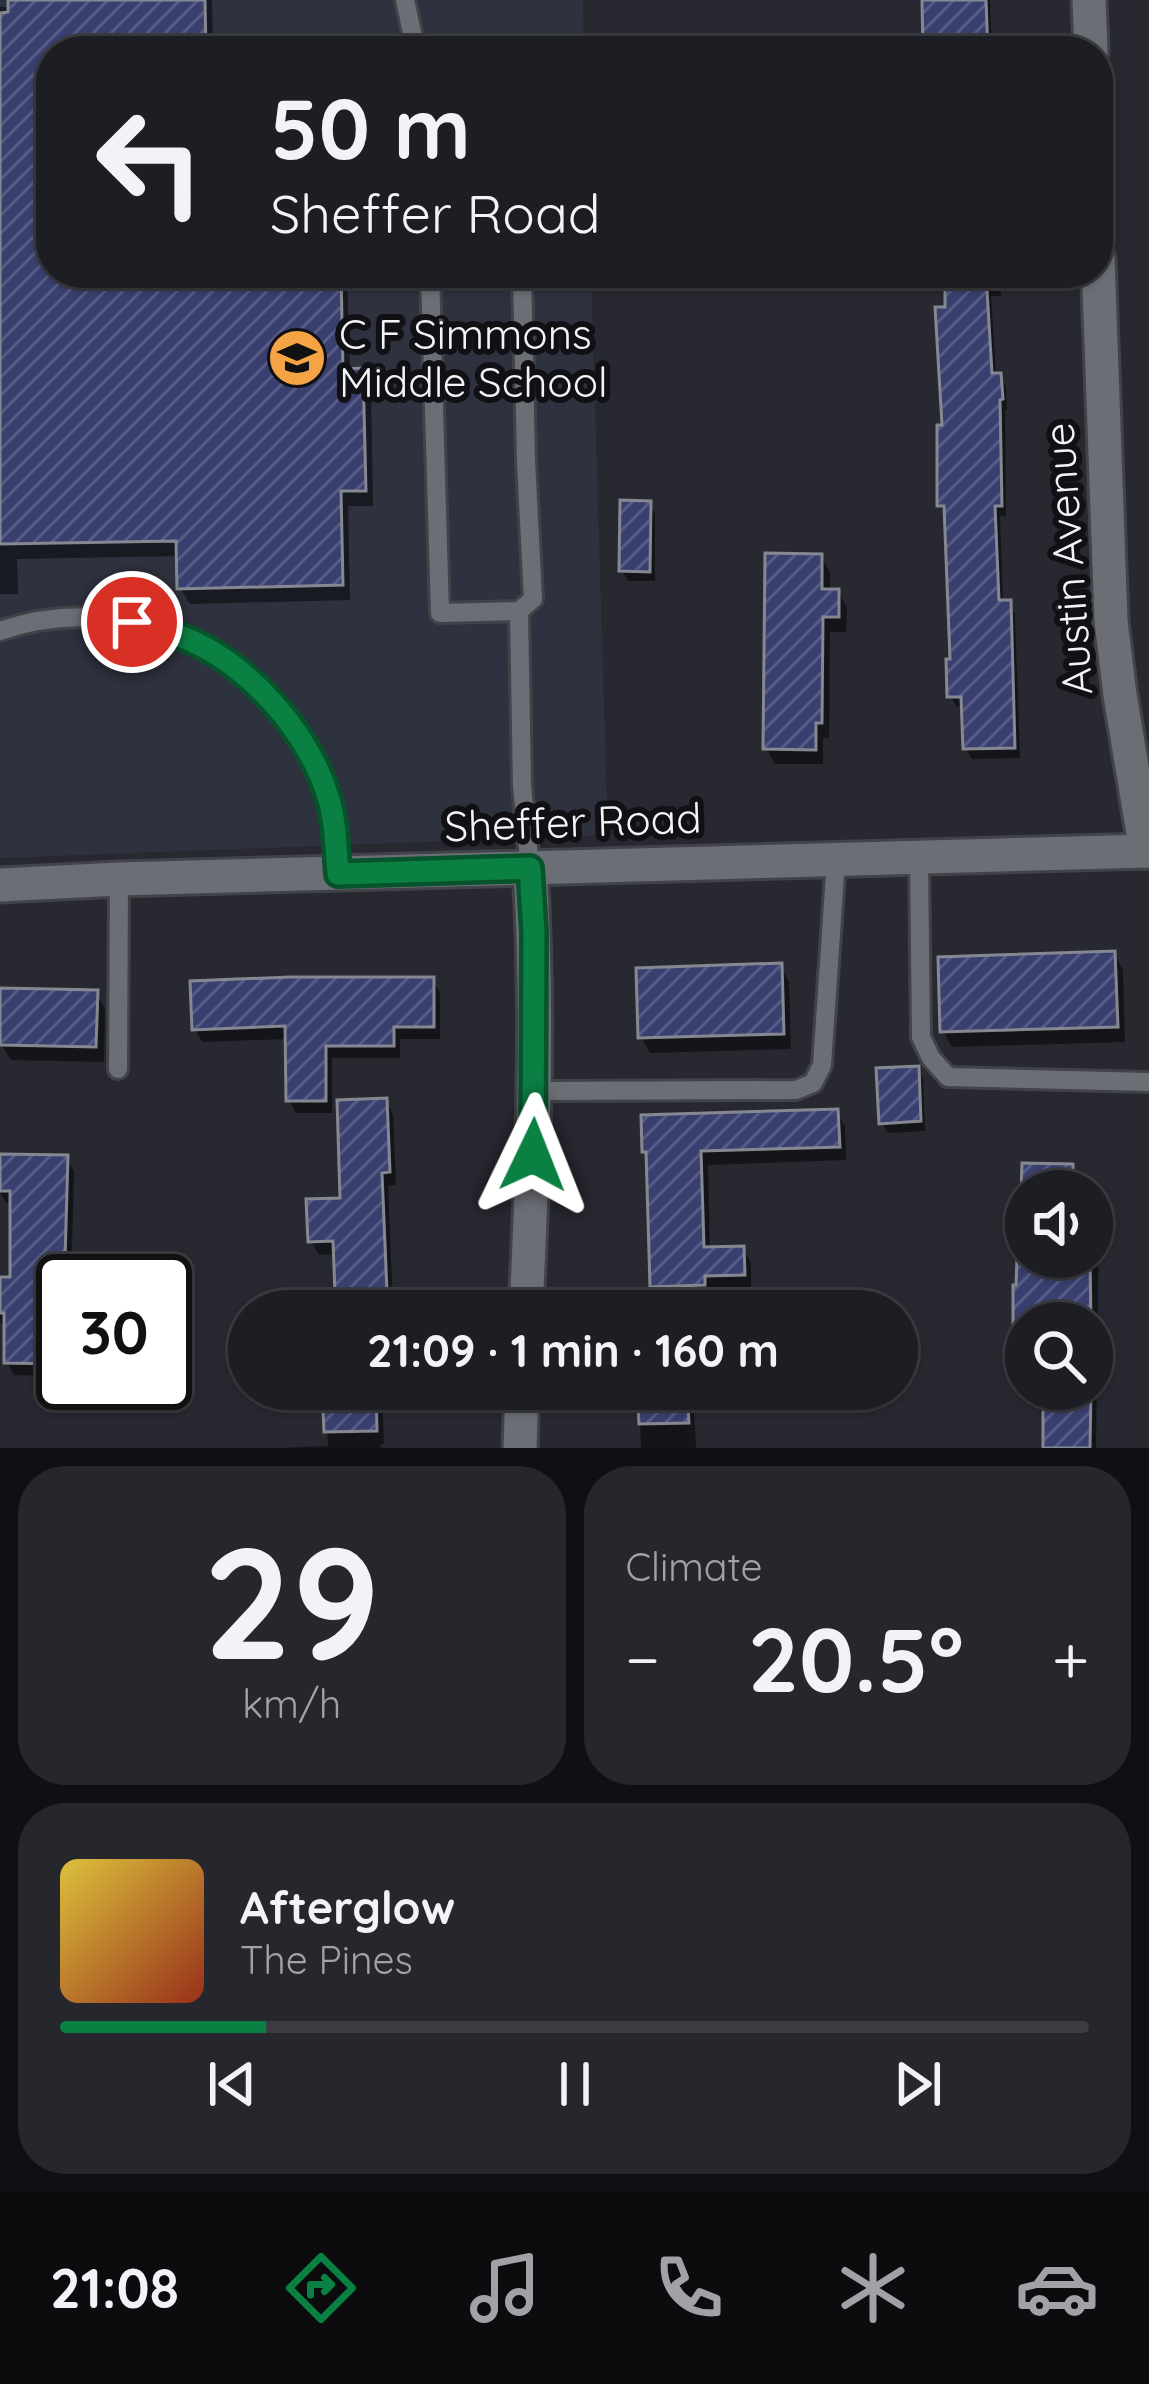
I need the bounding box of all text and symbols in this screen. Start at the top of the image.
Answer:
text: 50 m [270,75,471,180]
icon: left [72,84,228,240]
text: Sheffer Road [270,179,600,247]
place label: C F Simmons Middle School [339,307,608,408]
school or university icon: C F Simmons Middle School [266,327,328,389]
street label: Austin Avenue [1032,421,1103,697]
pin [81,571,183,673]
icon: arrive [99,589,165,655]
street label: Sheffer Road [444,791,702,852]
position arrow [470,1092,596,1218]
map controls [1005,1170,1113,1410]
button: sound [1005,1170,1113,1278]
speed limit sign: 30 [36,1254,192,1410]
button: search [1005,1302,1113,1410]
text: 21:09 · 1 min · 160 m [367,1322,779,1378]
text: 29 [203,1503,380,1698]
text: Climate [626,1542,763,1591]
text: 20.5° [748,1602,964,1715]
text: − [626,1617,660,1700]
text: + [1052,1617,1089,1700]
text: km/h [242,1679,341,1728]
text: Afterglow [240,1879,455,1935]
text: The Pines [240,1935,413,1984]
icon: previous [199,2051,265,2117]
icon: pause [542,2051,608,2117]
icon: next [885,2051,951,2117]
icon: directions [279,2246,363,2330]
icon: music [463,2246,547,2330]
icon: phone [647,2246,731,2330]
icon: climate [831,2246,915,2330]
icon: car [1015,2246,1099,2330]
text: 21:08 [50,2254,179,2322]

